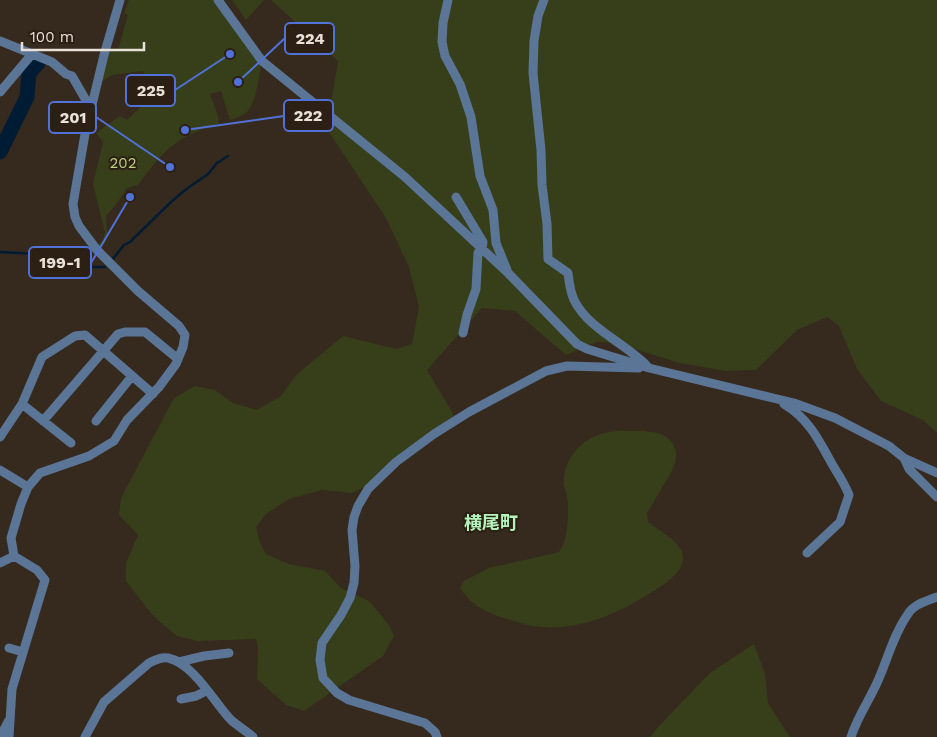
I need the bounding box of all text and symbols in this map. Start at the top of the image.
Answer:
scale bar [22,20,145,52]
callout: 224 [285,23,334,54]
text: 100 m [30,28,74,46]
text: 224 [295,29,325,48]
callout: 225 [126,75,175,106]
text: 225 [137,81,165,100]
callout: 222 [284,100,333,131]
callout: 201 [49,102,96,133]
text: 222 [294,106,322,125]
text: 201 [60,108,86,127]
park label: 202 [110,154,136,172]
callout: 199-1 [29,247,91,278]
text: 199-1 [39,253,81,272]
district label: 横尾町 [464,512,518,533]

